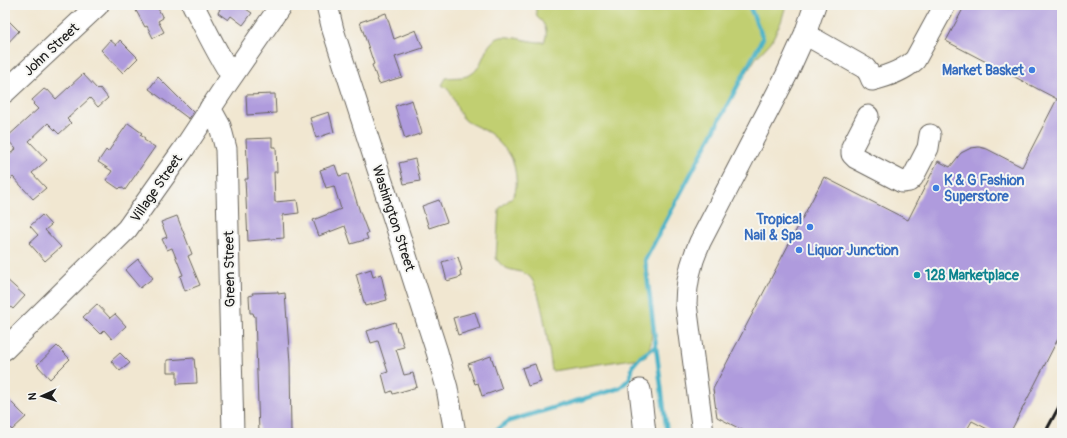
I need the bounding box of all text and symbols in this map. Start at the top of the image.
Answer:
street label: John Street [20,19,83,79]
place label: Market Basket [942,62,1024,79]
marker: Market Basket [1027,65,1037,75]
street label: Village Street [127,151,186,226]
street label: Washington Street [368,163,419,274]
place label: K & G Fashion Superstore [944,172,1025,205]
marker: K & G Fashion Superstore [931,183,941,193]
place label: Tropical Nail & Spa [744,211,802,244]
marker: Tropical Nail & Spa [805,222,815,232]
street label: Green Street [220,230,239,307]
place label: Liquor Junction [807,242,899,259]
marker: Liquor Junction [794,245,804,255]
place label: 128 Marketplace [925,267,1020,284]
marker: 128 Marketplace [912,270,922,280]
north arrow [22,376,62,416]
text: N [26,392,39,401]

